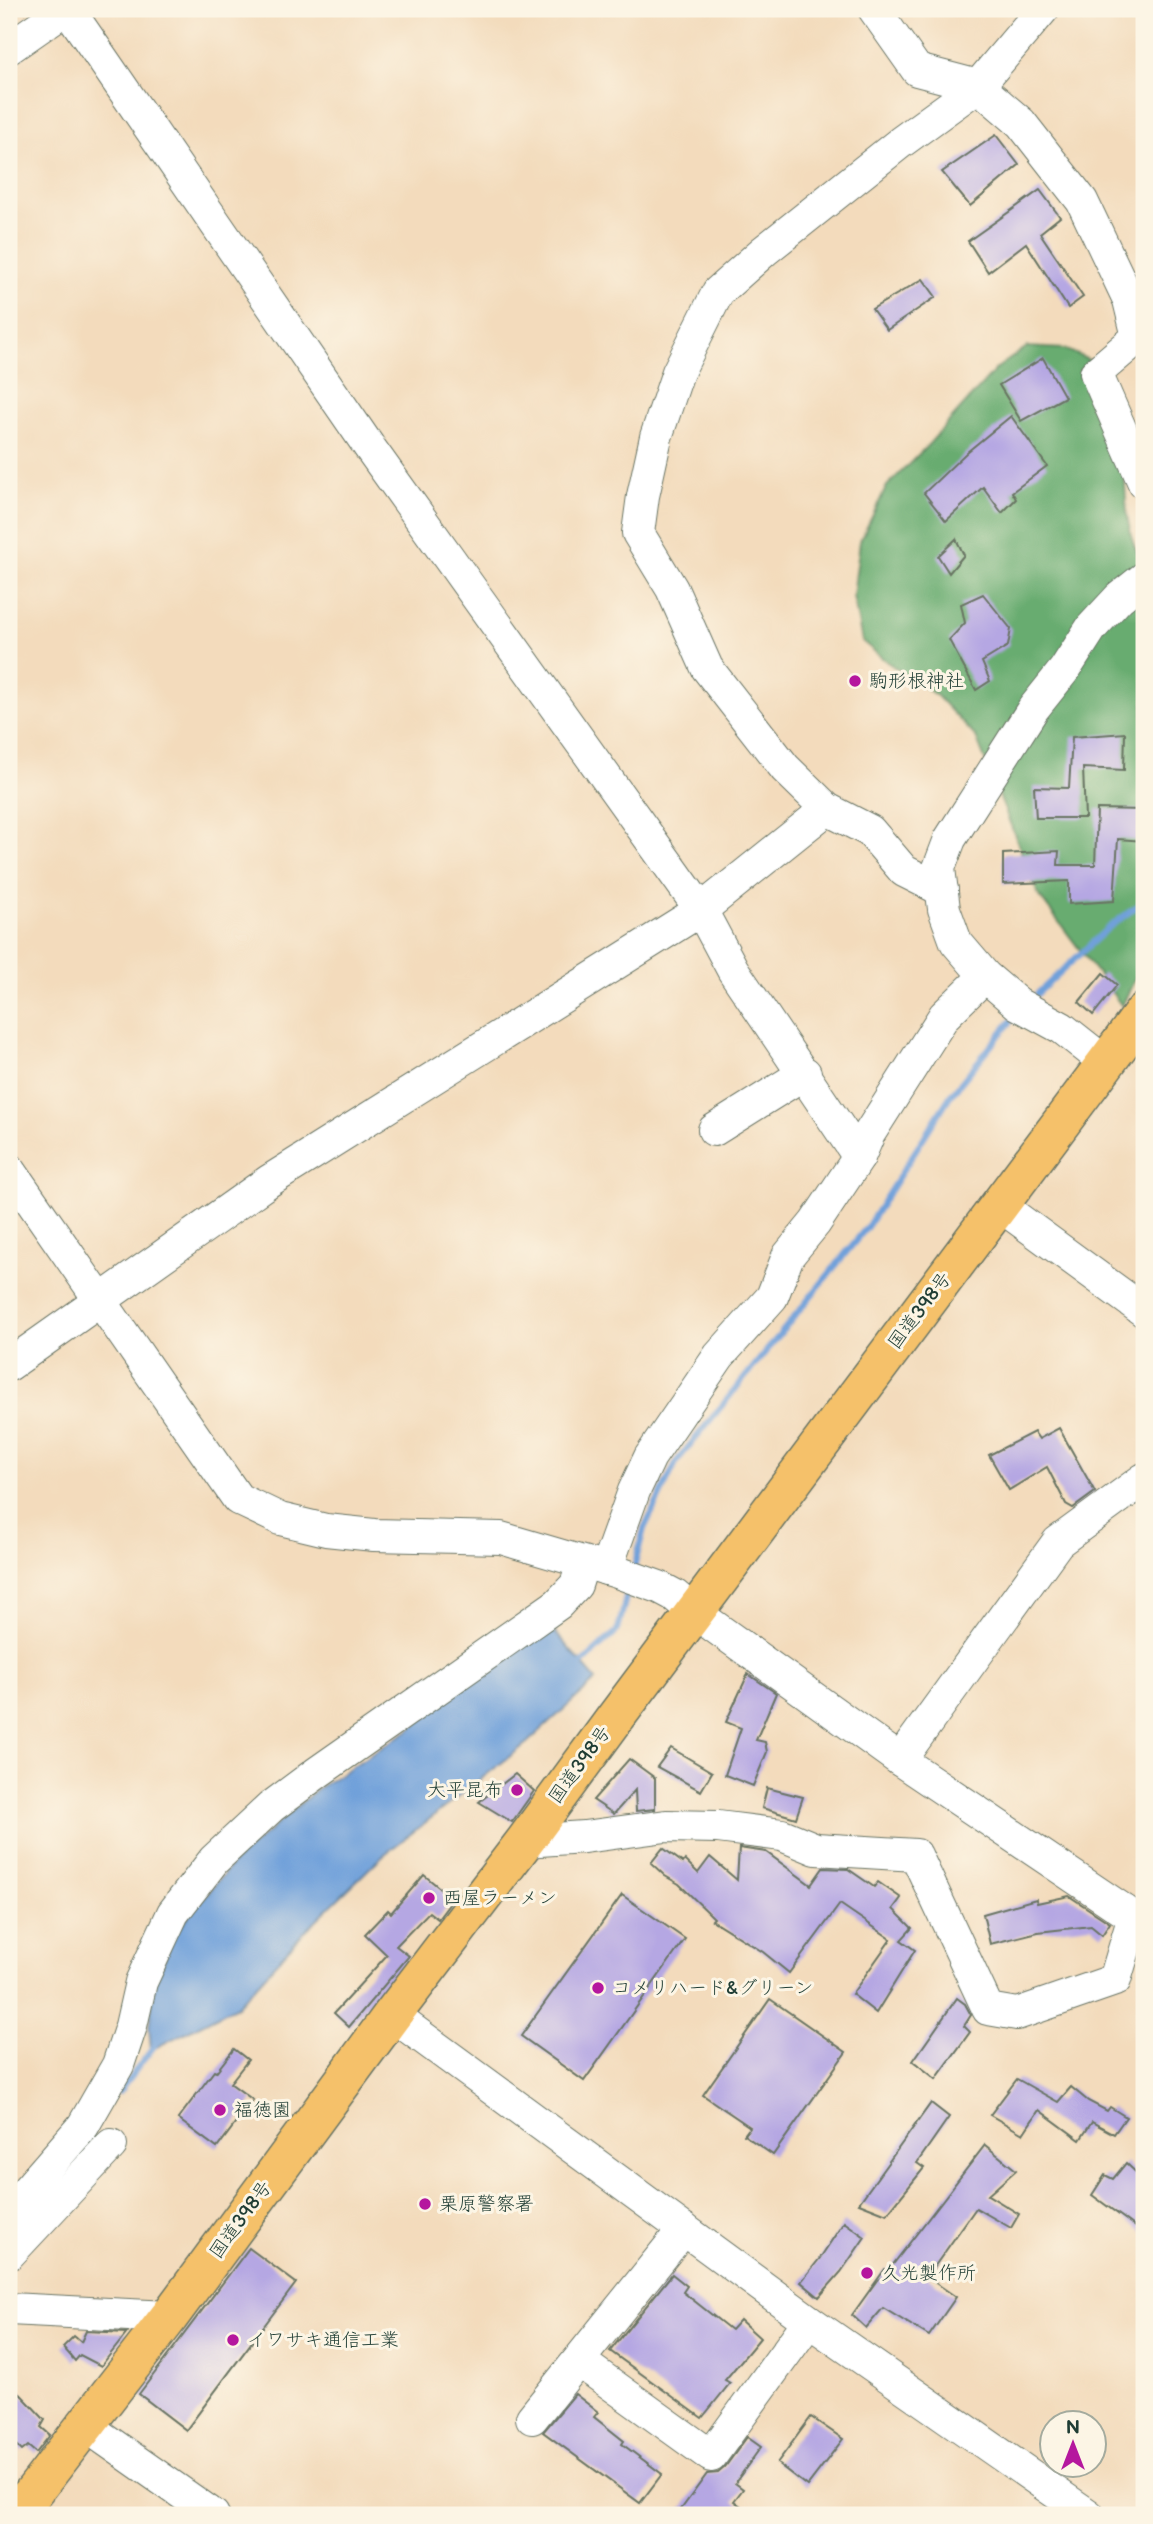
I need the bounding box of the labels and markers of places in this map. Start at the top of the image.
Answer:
place label: 駒形根神社 [869,670,964,693]
marker: 駒形根神社 [847,673,863,689]
place label: 大平昆布 [427,1779,503,1802]
marker: 大平昆布 [509,1782,525,1798]
place label: 西屋ラーメン [443,1887,557,1910]
marker: 西屋ラーメン [421,1890,437,1906]
place label: コメリハード&グリーン [612,1977,813,2000]
marker: コメリハード&グリーン [590,1980,606,1996]
place label: 福徳園 [234,2099,291,2122]
marker: 福徳園 [212,2102,228,2118]
place label: 栗原警察署 [439,2193,534,2216]
marker: 栗原警察署 [417,2196,433,2212]
place label: 久光製作所 [881,2262,976,2285]
marker: 久光製作所 [859,2265,875,2281]
place label: イワサキ通信工業 [247,2329,399,2352]
marker: イワサキ通信工業 [225,2332,241,2348]

